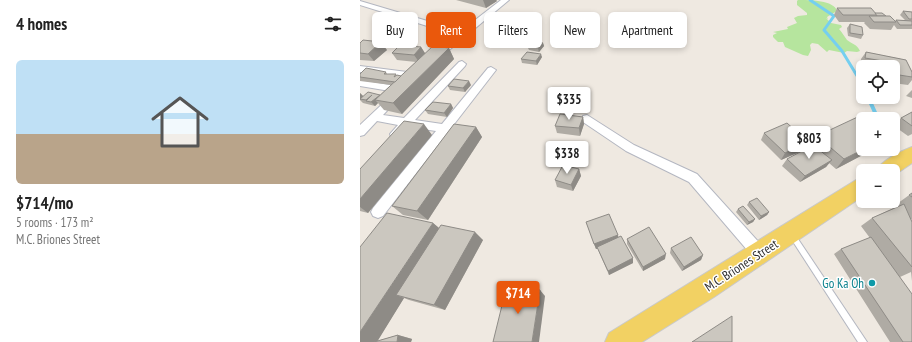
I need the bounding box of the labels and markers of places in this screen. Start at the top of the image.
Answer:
pin: $335 [545,87,593,121]
pin: $803 [785,126,833,160]
pin: $338 [543,141,591,175]
place label: Go Ka Oh [822,275,864,292]
marker: Go Ka Oh [867,278,877,288]
pin: $714 [494,281,542,315]

